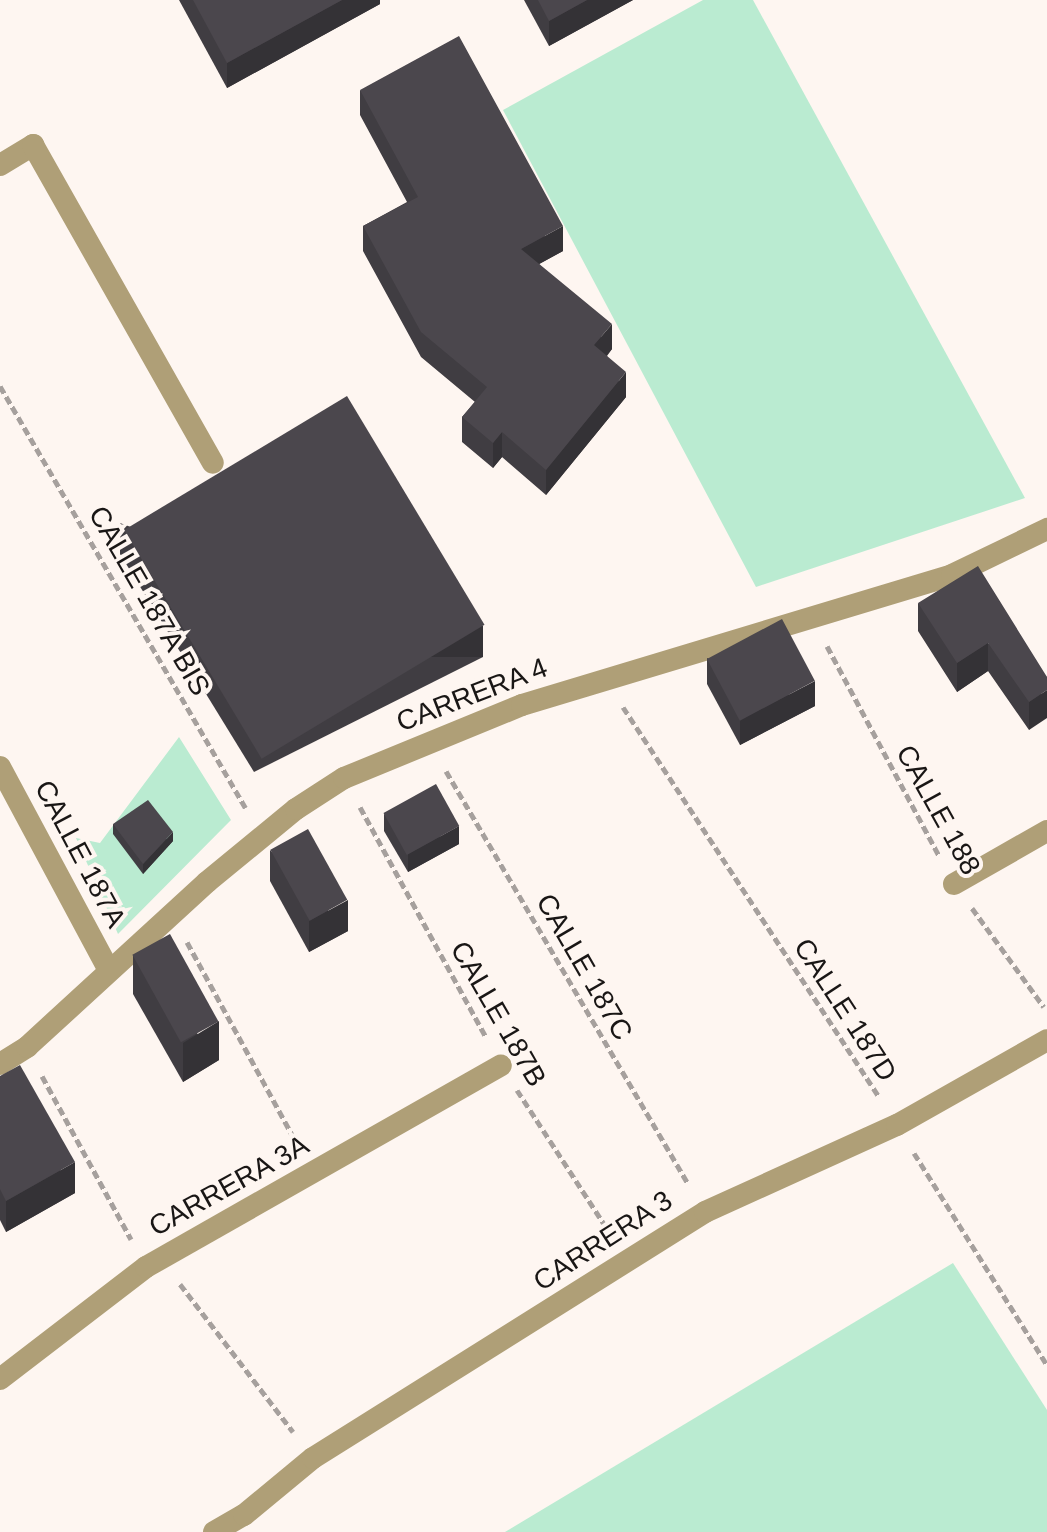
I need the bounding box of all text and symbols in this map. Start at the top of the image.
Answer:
street label: CALLE 187A BIS [81,500,217,702]
street label: CARRERA 4 [391,651,553,739]
street label: CALLE 188 [889,739,987,881]
street label: CALLE 187A [27,775,133,933]
street label: CALLE 187C [529,888,639,1046]
street label: CALLE 187D [786,932,904,1088]
street label: CALLE 187B [443,936,553,1092]
street label: CARRERA 3A [143,1128,315,1244]
street label: CARRERA 3 [527,1183,679,1299]

